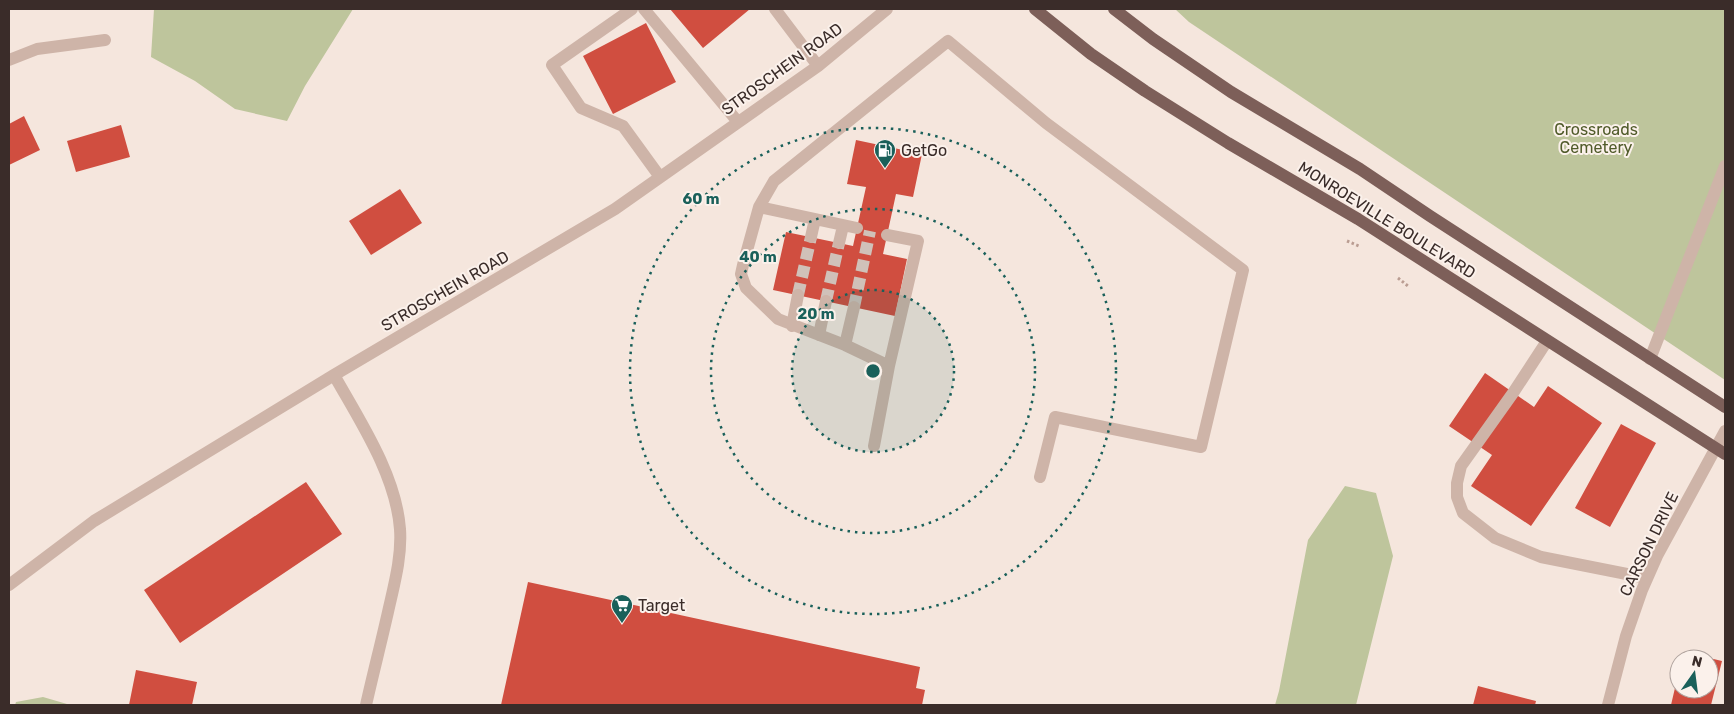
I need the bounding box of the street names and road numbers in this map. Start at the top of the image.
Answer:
street label: STROSCHEIN ROAD [718,19,846,119]
street label: MONROEVILLE BOULEVARD [1295,158,1479,282]
street label: STROSCHEIN ROAD [378,247,512,335]
street label: CARSON DRIVE [1616,489,1682,599]

